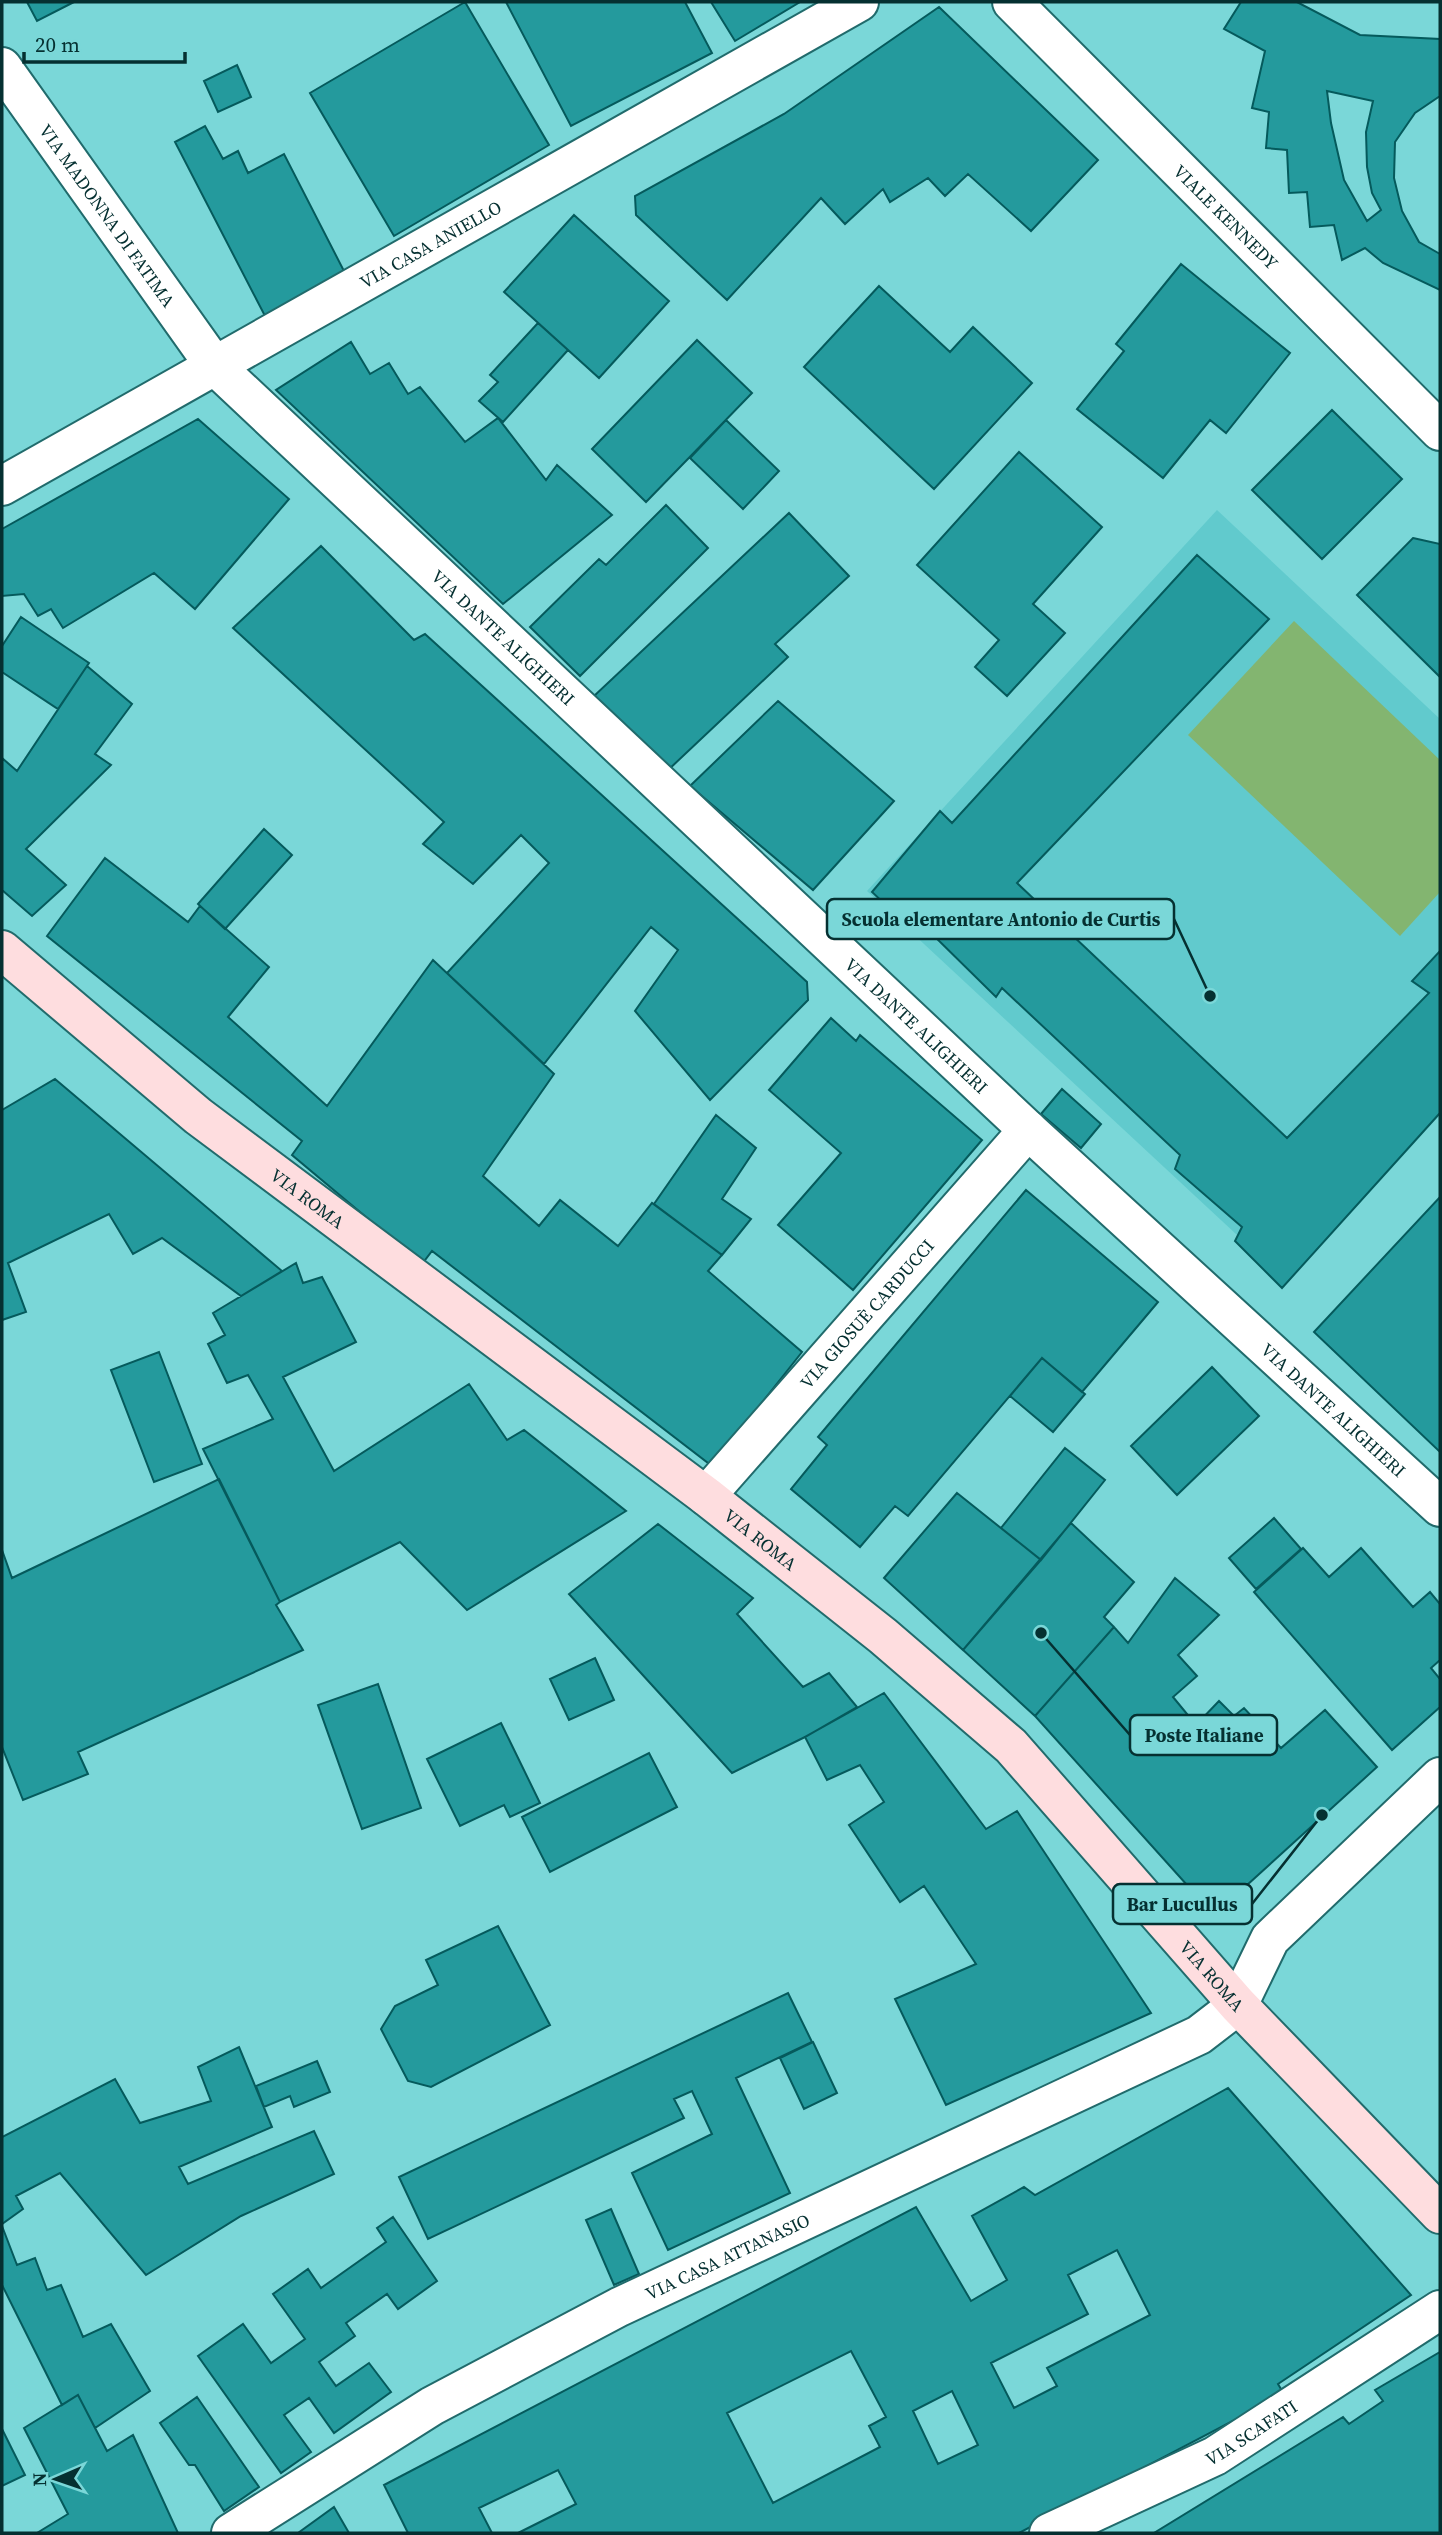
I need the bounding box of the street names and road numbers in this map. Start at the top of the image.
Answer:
street label: VIA MADONNA DI FATIMA [34,119,181,312]
street label: VIALE KENNEDY [1168,158,1284,275]
street label: VIA CASA ANIELLO [355,194,506,294]
street label: VIA DANTE ALIGHIERI [426,563,581,711]
street label: VIA DANTE ALIGHIERI [840,952,994,1099]
street label: VIA ROMA [266,1162,350,1234]
street label: VIA GIOSUÈ CARDUCCI [794,1233,939,1394]
street label: VIA DANTE ALIGHIERI [1256,1337,1411,1482]
street label: VIA ROMA [719,1503,803,1576]
street label: VIA ROMA [1174,1935,1250,2017]
street label: VIA CASA ATTANASIO [641,2207,814,2306]
street label: VIA SCAFATI [1201,2394,1302,2471]

